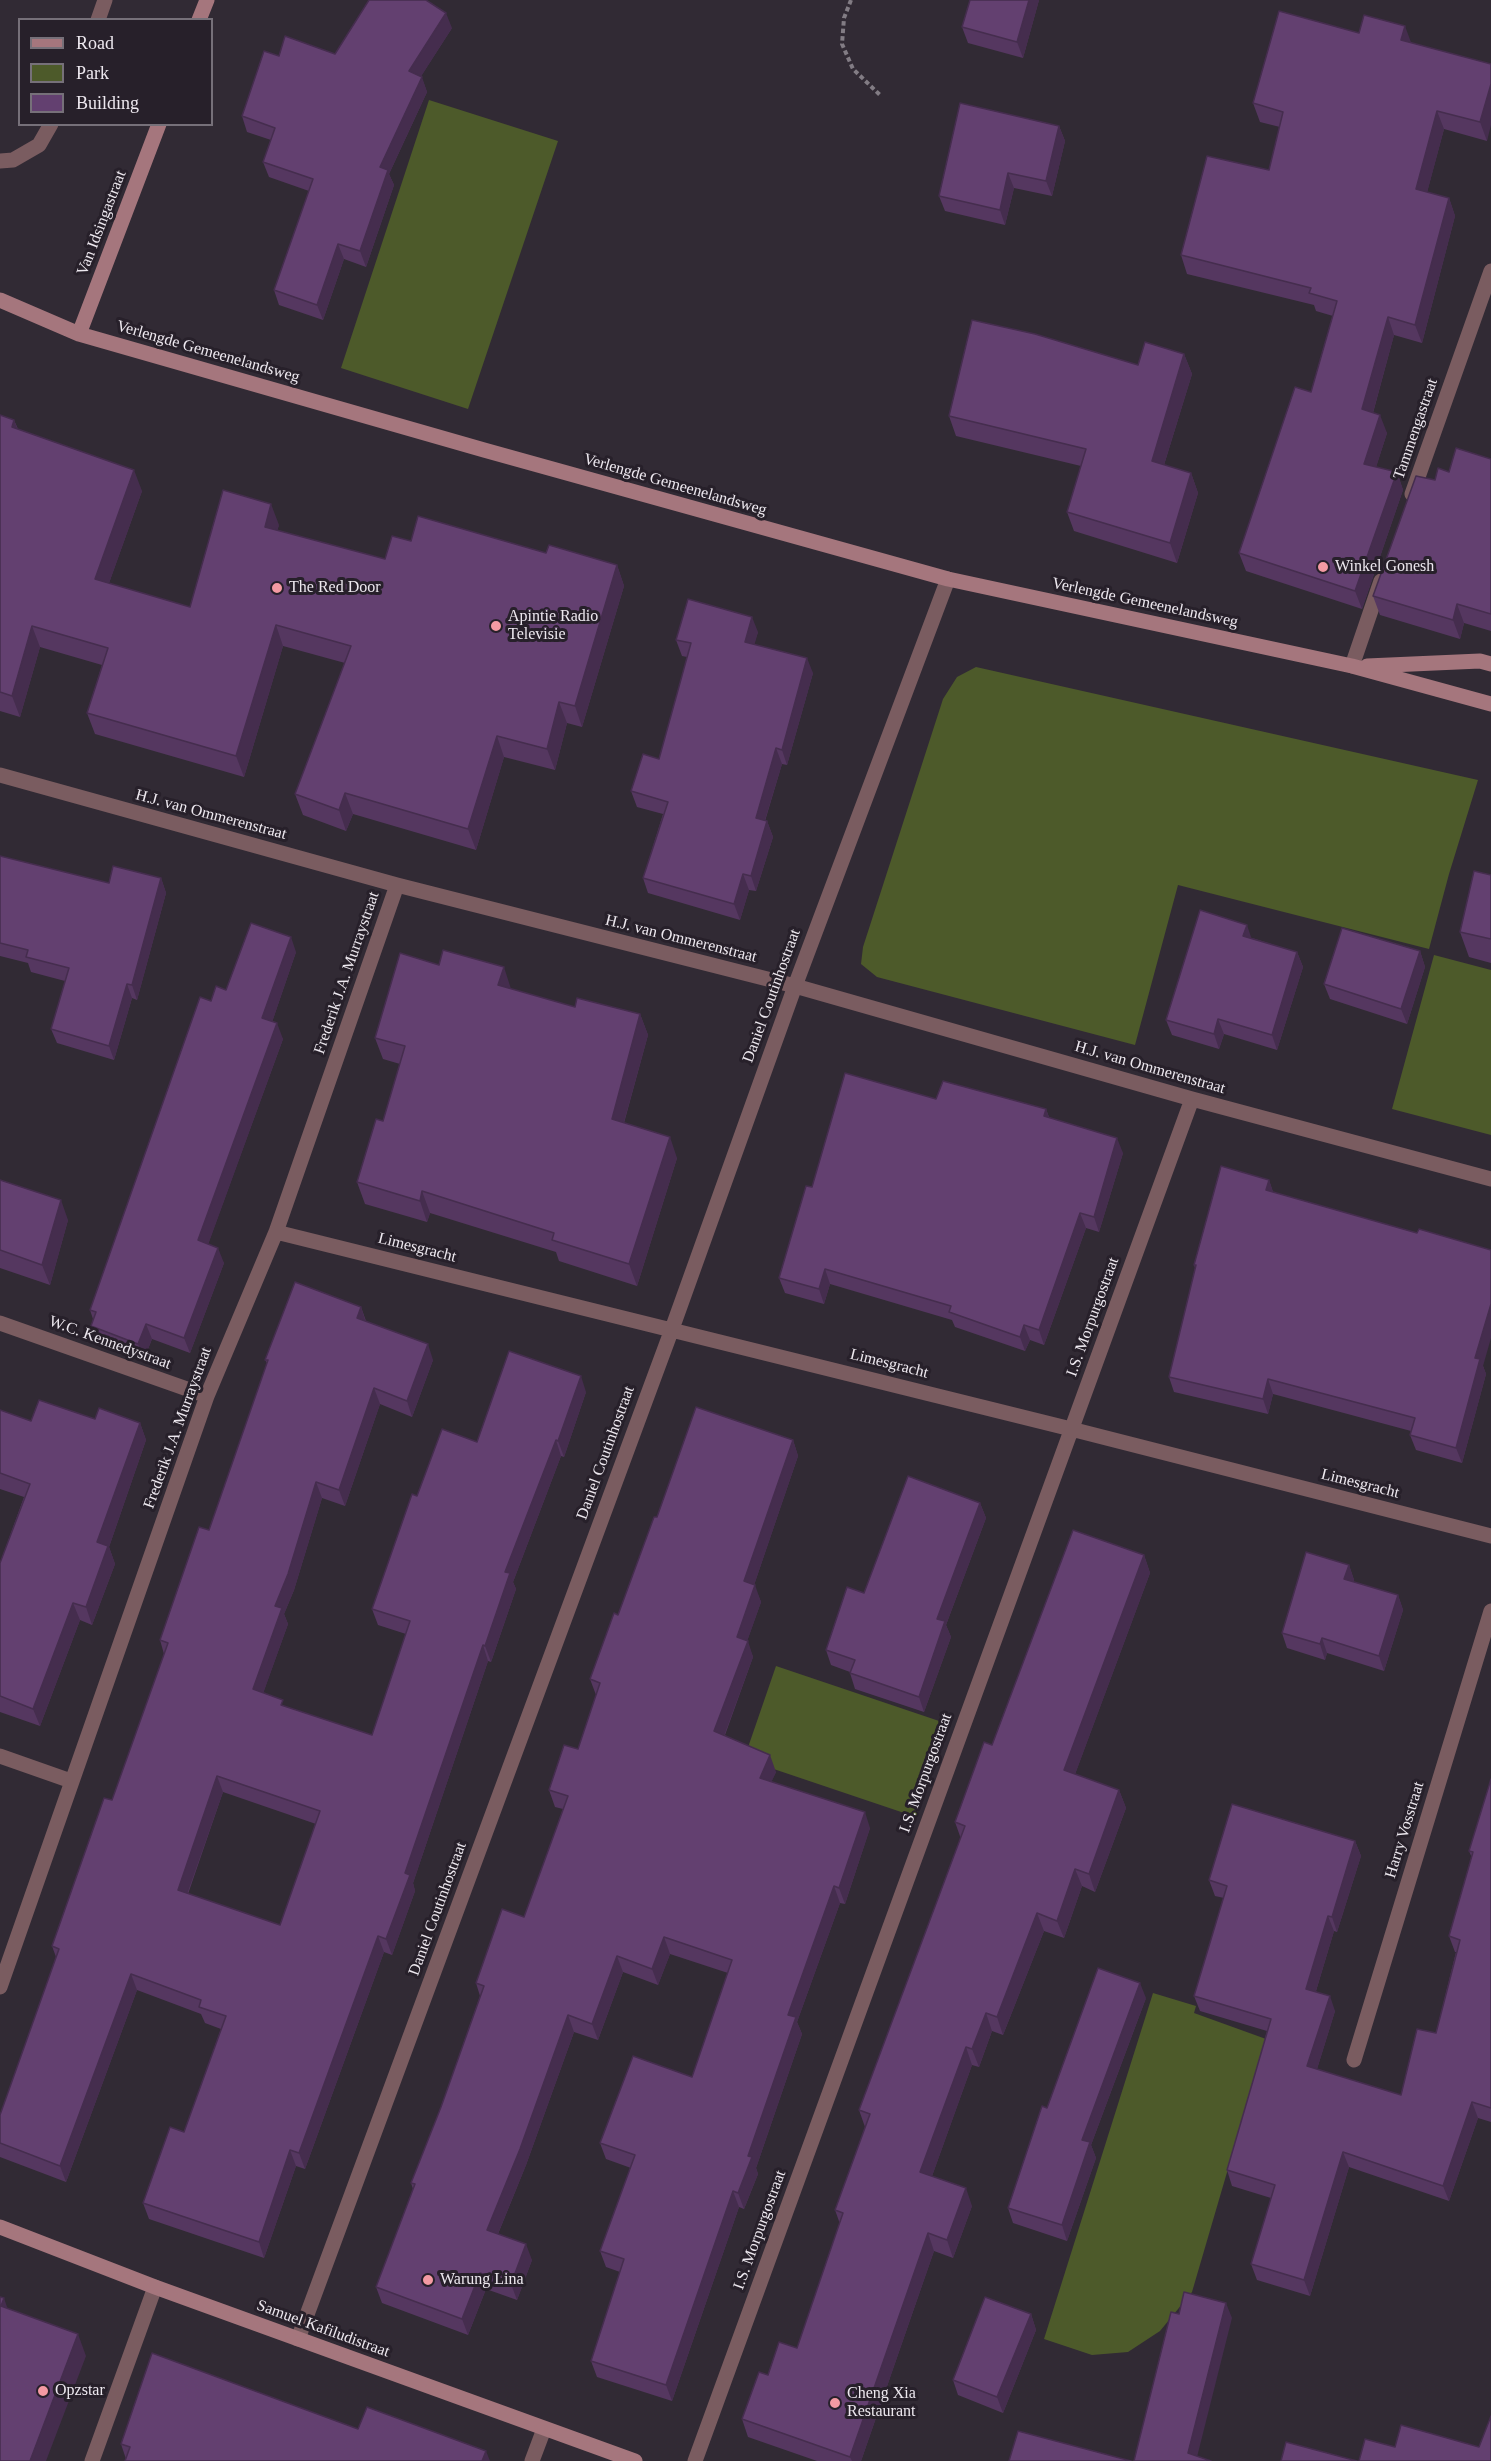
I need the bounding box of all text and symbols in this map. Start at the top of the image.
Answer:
legend [18,18,213,126]
text: Road [76,33,114,53]
text: Park [76,63,109,83]
text: Building [76,93,139,113]
street label: Van Idsingastraat [73,168,131,278]
street label: Verlengde Gemeenelandsweg [114,317,302,387]
street label: Tammengastraat [1390,376,1442,482]
street label: Verlengde Gemeenelandsweg [581,450,769,520]
place label: Winkel Gonesh [1335,557,1434,577]
marker: Winkel Gonesh [1316,560,1330,574]
street label: Verlengde Gemeenelandsweg [1050,574,1240,632]
place label: The Red Door [289,578,381,598]
marker: The Red Door [270,581,284,595]
place label: Apintie Radio Televisie [508,607,598,645]
marker: Apintie Radio Televisie [489,619,503,633]
street label: H.J. van Ommerenstraat [133,786,289,844]
street label: Frederik J.A. Murraystraat [310,889,384,1057]
street label: H.J. van Ommerenstraat [603,911,759,967]
street label: Daniel Coutinhostraat [739,927,805,1065]
street label: H.J. van Ommerenstraat [1073,1037,1227,1099]
street label: Limesgracht [376,1229,458,1267]
street label: I.S. Morpurgostraat [1063,1255,1123,1379]
street label: W.C. Kennedystraat [46,1312,174,1374]
street label: Frederik J.A. Murraystraat [140,1345,216,1511]
street label: Limesgracht [848,1345,930,1383]
street label: Daniel Coutinhostraat [573,1384,639,1522]
street label: Limesgracht [1319,1465,1401,1503]
street label: I.S. Morpurgostraat [896,1711,956,1835]
street label: Harry Vosstraat [1381,1780,1429,1880]
street label: Daniel Coutinhostraat [405,1840,471,1978]
street label: I.S. Morpurgostraat [730,2168,790,2292]
place label: Warung Lina [440,2270,524,2290]
marker: Warung Lina [421,2273,435,2287]
street label: Samuel Kafiludistraat [254,2296,392,2362]
place label: Opzstar [55,2381,105,2401]
marker: Opzstar [36,2384,50,2398]
place label: Cheng Xia Restaurant [847,2384,916,2422]
marker: Cheng Xia Restaurant [828,2396,842,2410]

